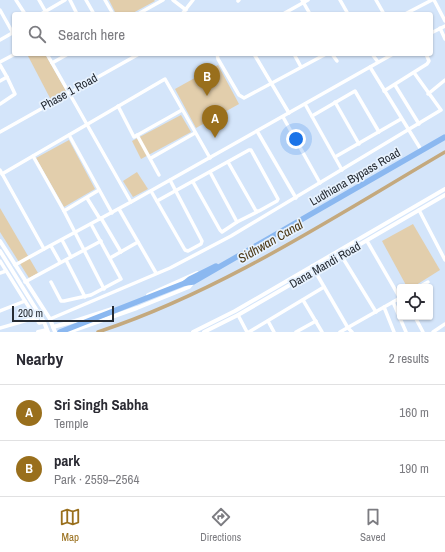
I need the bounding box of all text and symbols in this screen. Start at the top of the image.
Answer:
search box [12,12,433,56]
icon: search [26,23,48,45]
text: Search here [58,24,125,45]
pin: B [194,63,220,96]
street label: Phase 1 Road [38,70,100,114]
pin: A [202,105,228,138]
your location [286,129,306,149]
street label: Ludhiana Bypass Road [307,144,403,210]
water label: Sidhwan Canal [235,216,306,267]
street label: Dana Mandi Road [286,238,364,292]
map controls [397,284,433,320]
button: locate [397,284,433,320]
scale bar [12,304,114,323]
text: 200 m [18,306,43,320]
text: Nearby [16,347,63,370]
text: 2 results [389,350,429,367]
text: Sri Singh Sabha [54,394,148,415]
text: A [25,404,33,421]
text: 160 m [399,404,429,421]
text: Temple [54,415,88,432]
text: park [54,450,80,471]
text: B [25,460,33,477]
text: 190 m [399,460,429,477]
text: Park · 2559--2564 [54,471,139,488]
tab: Map [59,506,81,544]
tab: Directions [200,506,241,544]
tab: Saved [360,506,386,544]

